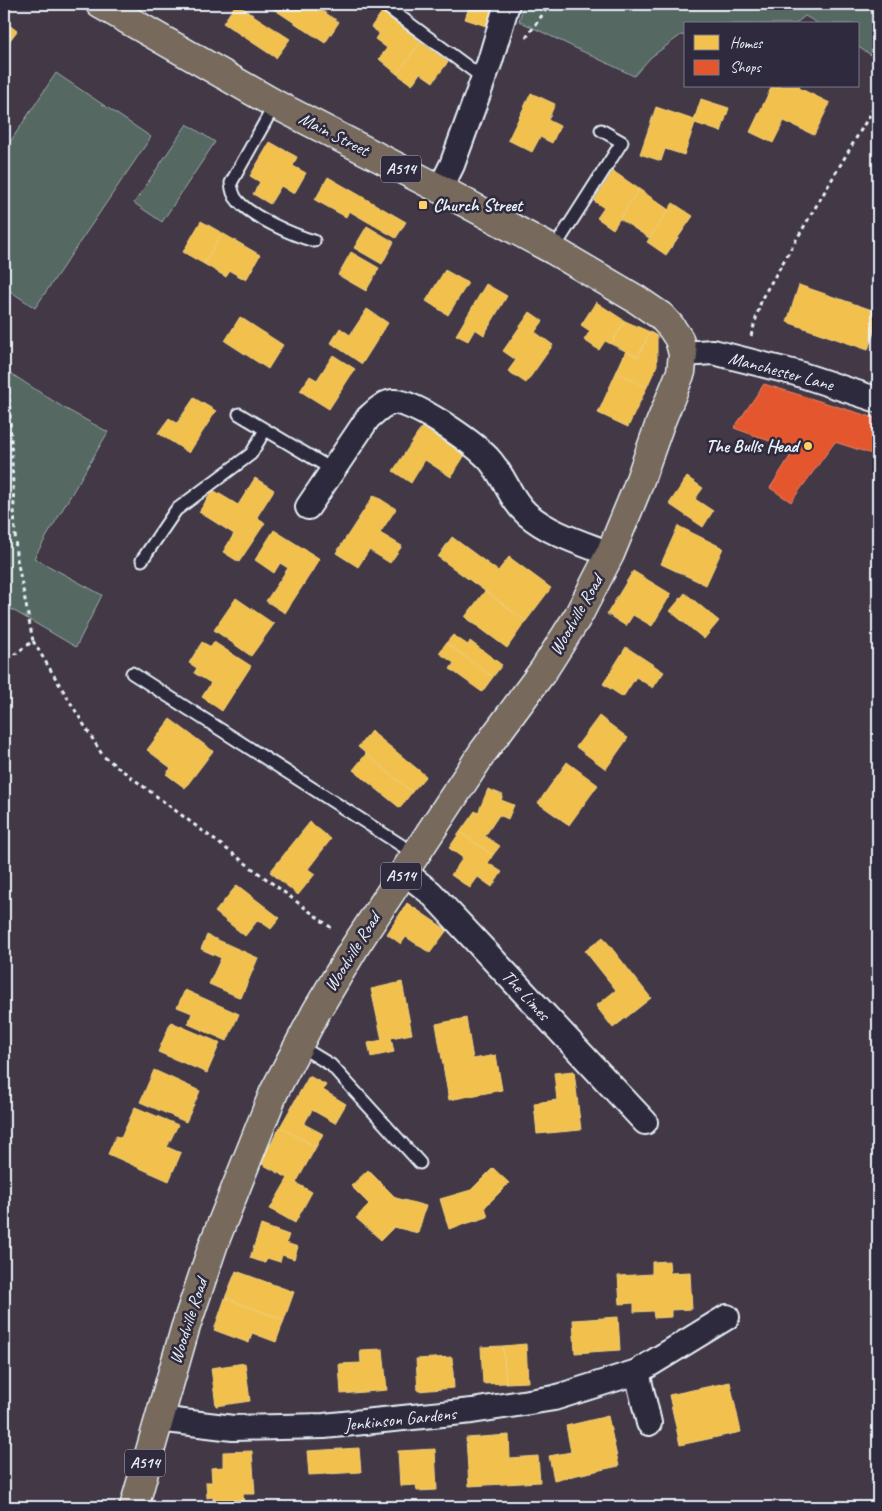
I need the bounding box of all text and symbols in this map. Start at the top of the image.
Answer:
legend [684,22,860,88]
text: Homes [730,34,764,53]
text: Shops [730,58,763,77]
street label: Main Street [295,107,374,162]
road number: A514 [381,156,421,182]
place label: Church Street [433,194,524,216]
marker: Church Street [417,199,429,211]
street label: Manchester Lane [726,346,837,396]
place label: The Bulls Head [706,435,802,457]
marker: The Bulls Head [802,440,814,452]
street label: Woodville Road [544,569,609,659]
road number: A514 [381,862,421,889]
street label: Woodville Road [319,906,386,995]
street label: The Limes [497,965,556,1026]
street label: Woodville Road [164,1273,213,1367]
street label: Jenkinson Gardens [342,1402,459,1436]
road number: A514 [125,1450,165,1476]

